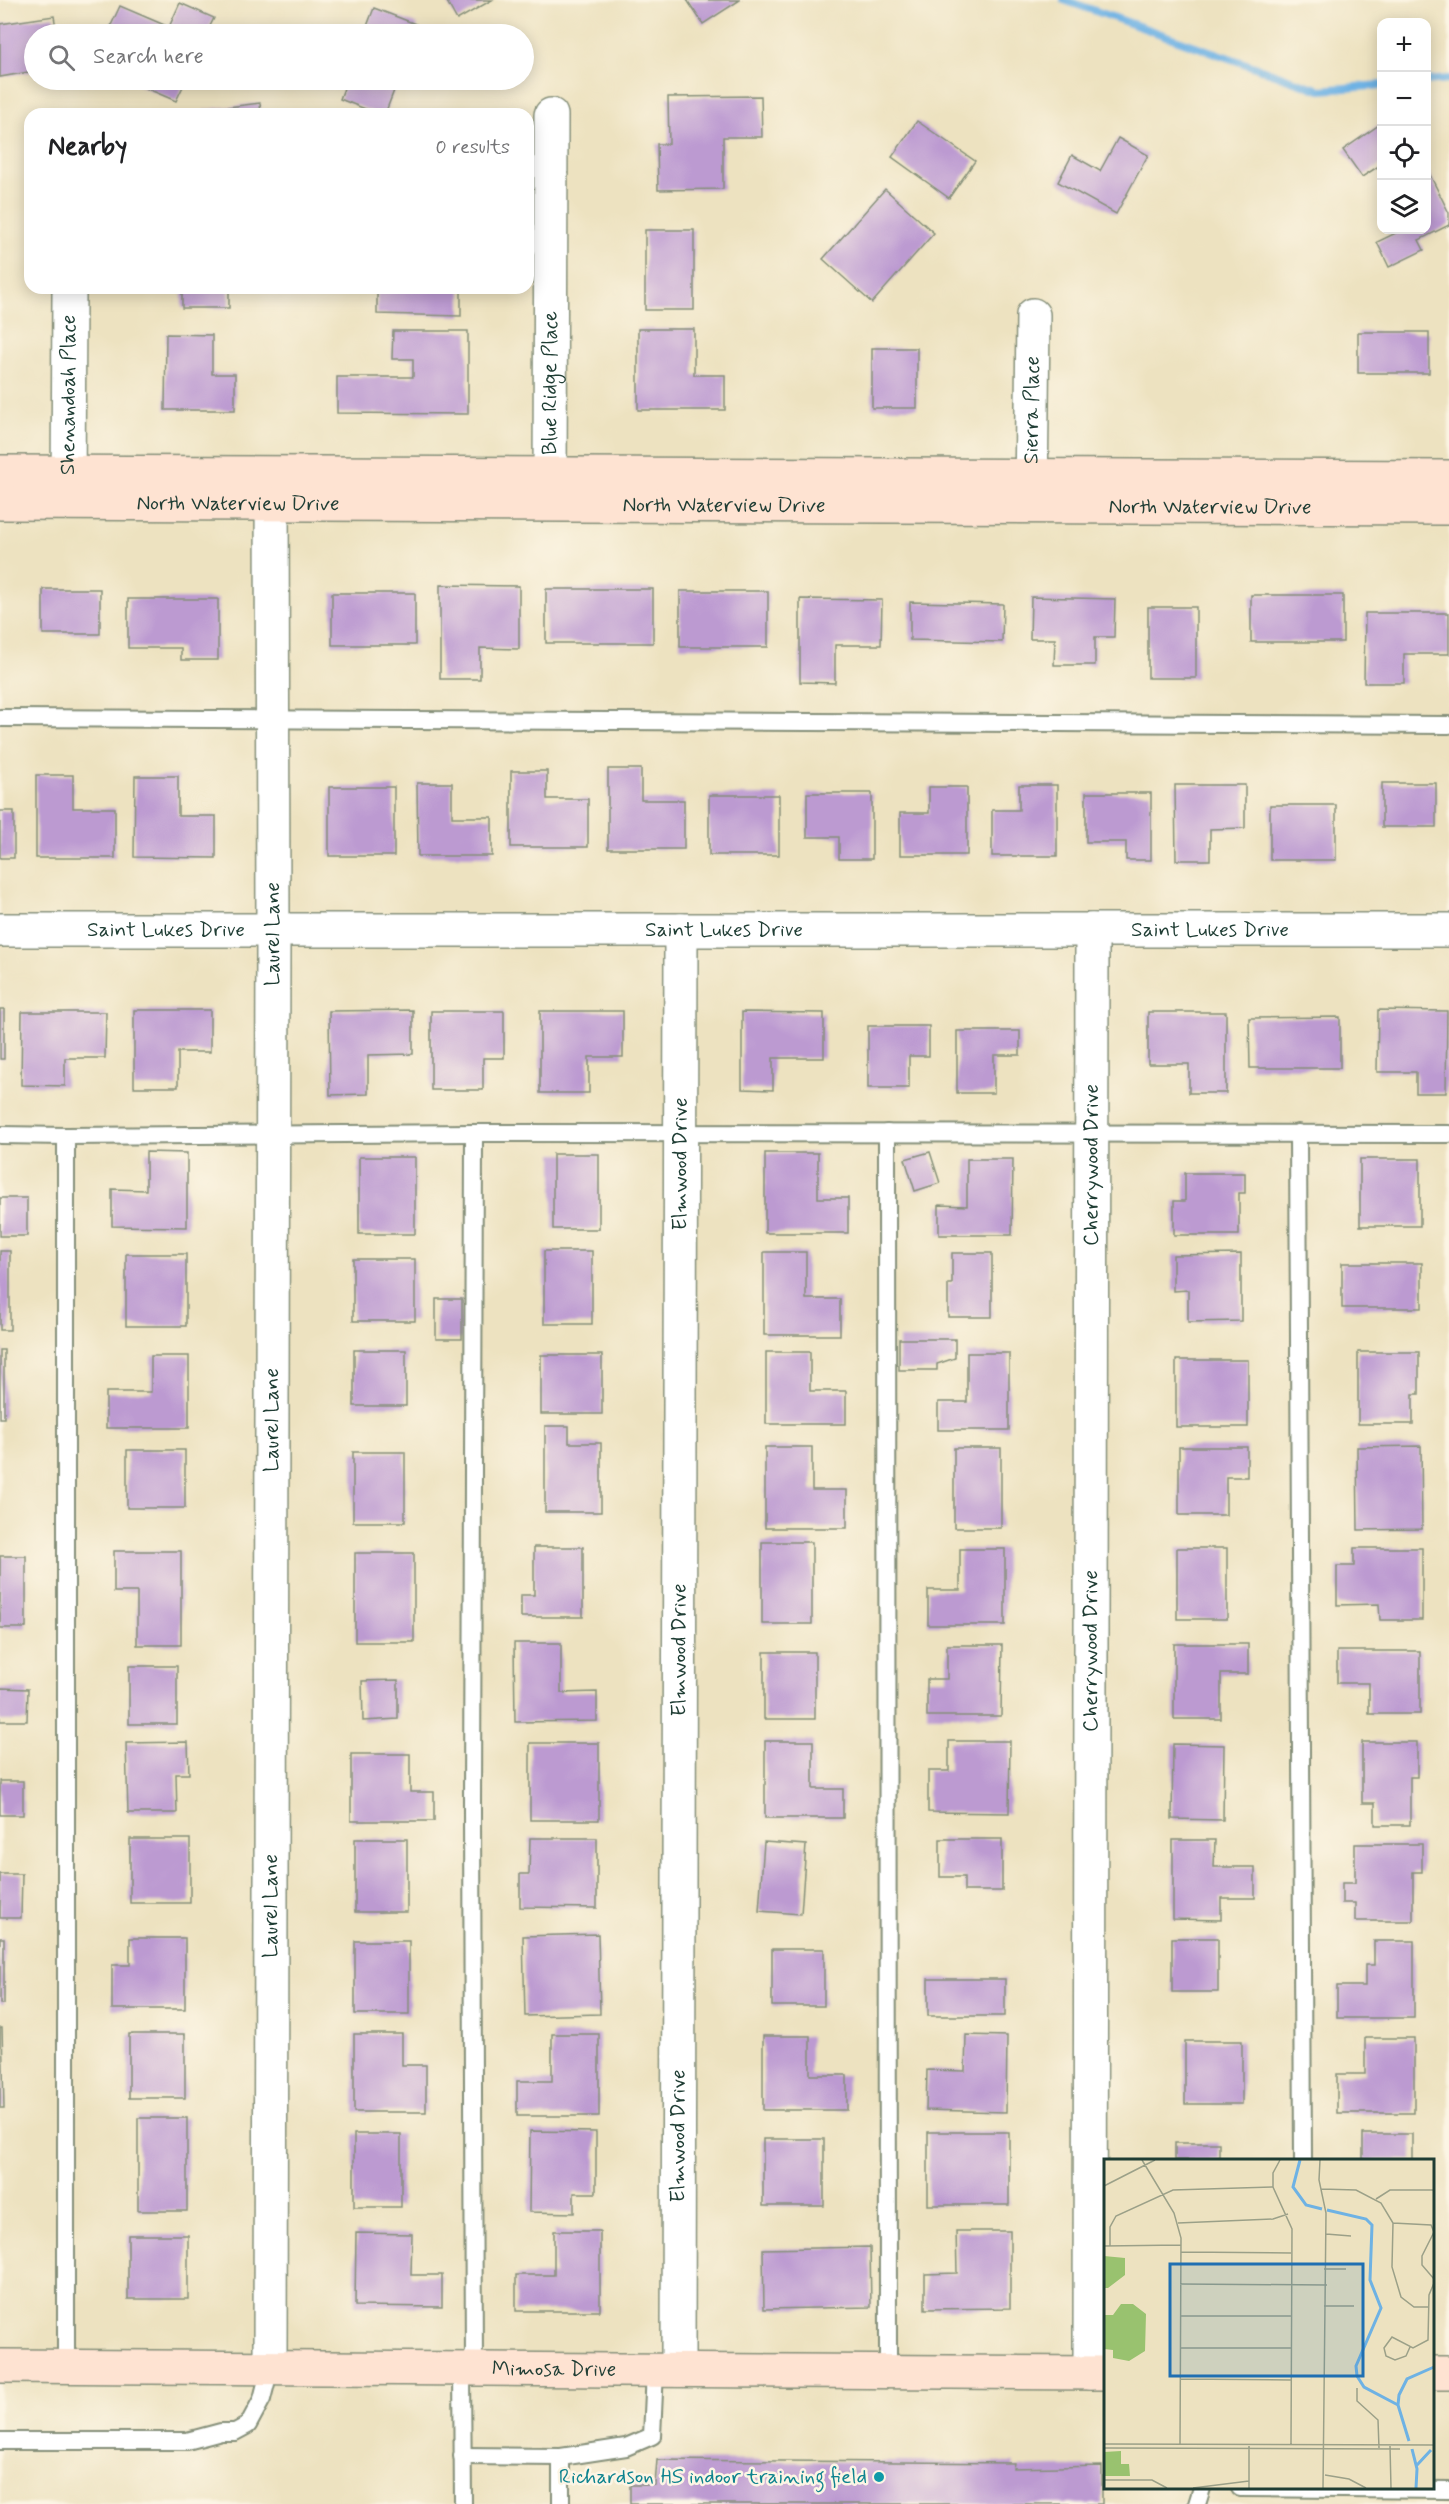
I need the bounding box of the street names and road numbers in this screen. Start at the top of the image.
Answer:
street label: Blue Ridge Place [536,311,565,455]
street label: Shenandoah Place [54,315,83,475]
street label: Sierra Place [1017,356,1047,464]
street label: North Waterview Drive [137,489,339,518]
street label: North Waterview Drive [623,491,825,520]
street label: North Waterview Drive [1109,493,1311,522]
street label: Laurel Lane [259,882,287,986]
street label: Saint Lukes Drive [87,916,245,944]
street label: Saint Lukes Drive [645,916,803,944]
street label: Saint Lukes Drive [1131,916,1289,944]
street label: Cherrywood Drive [1078,1084,1106,1246]
street label: Elmwood Drive [666,1097,695,1231]
street label: Laurel Lane [258,1368,286,1472]
street label: Cherrywood Drive [1077,1570,1105,1732]
street label: Elmwood Drive [665,1583,694,1717]
street label: Laurel Lane [257,1854,285,1958]
street label: Elmwood Drive [664,2069,693,2203]
street label: Mimosa Drive [492,2355,616,2384]

